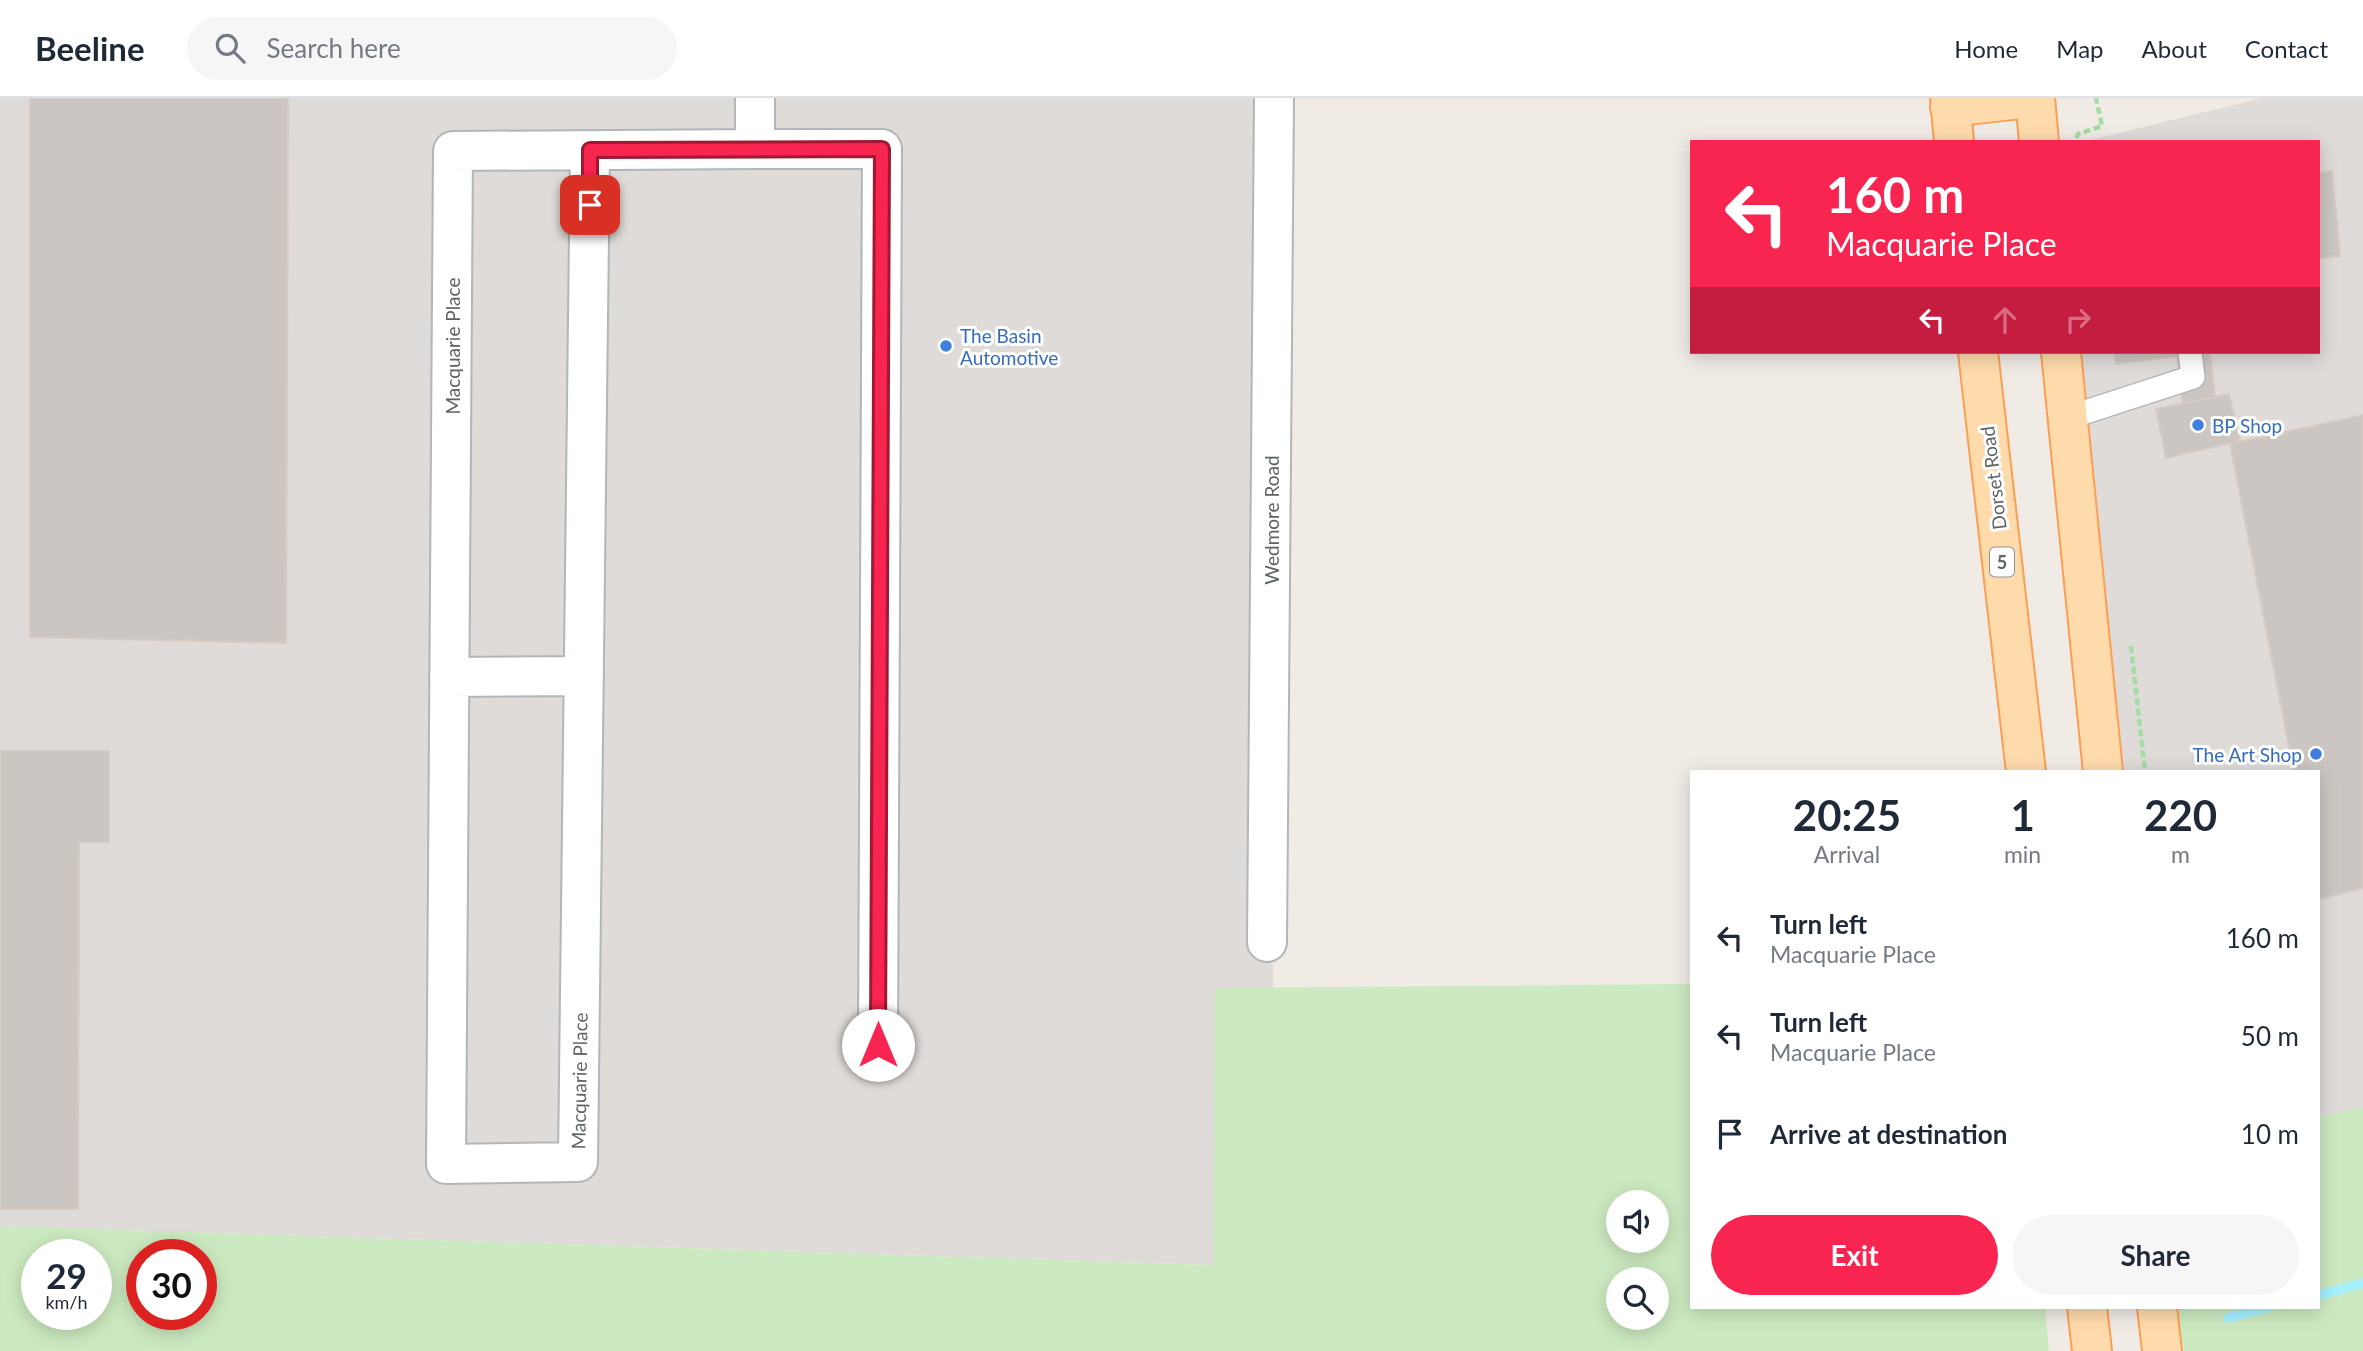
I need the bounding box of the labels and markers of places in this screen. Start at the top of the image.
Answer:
pin [560,175,620,235]
place label: The Basin Automotive [960,324,1058,369]
marker: The Basin Automotive [938,338,954,354]
place label: BP Shop [2212,414,2282,437]
marker: BP Shop [2190,417,2206,433]
place label: The Art Shop [2192,743,2302,766]
marker: The Art Shop [2308,746,2324,762]

